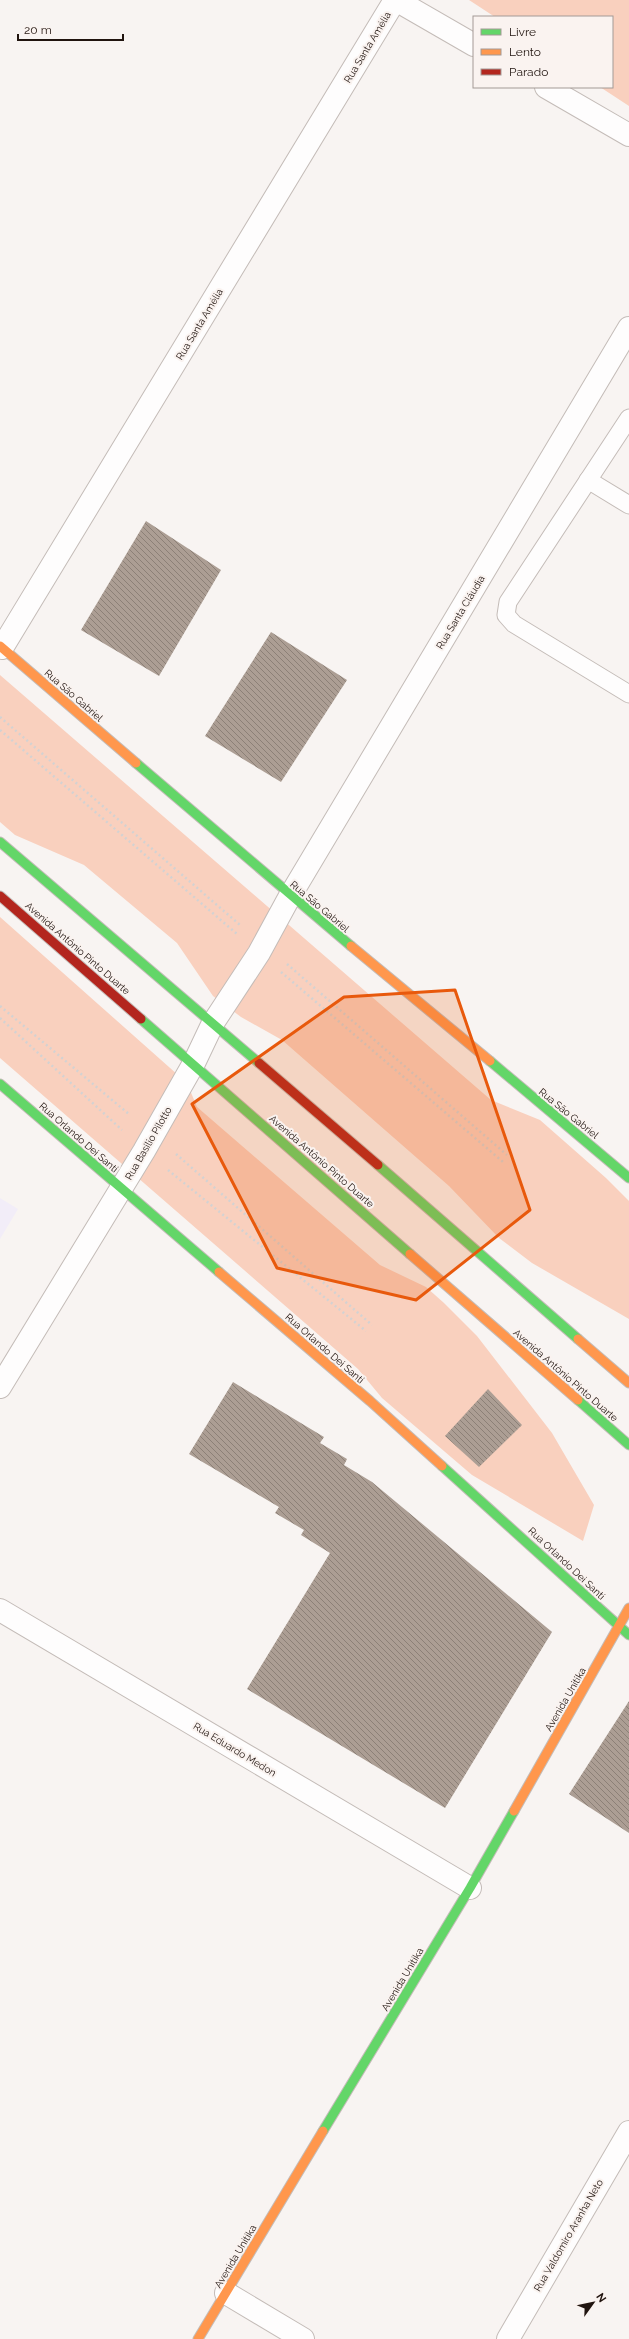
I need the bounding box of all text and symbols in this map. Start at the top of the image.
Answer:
street label: Rua Santa Amélia [342,10,393,85]
scale bar [18,16,123,42]
legend [473,16,613,88]
text: 20 m [24,23,52,37]
text: Livre [509,25,536,39]
text: Lento [509,45,541,59]
text: Parado [509,65,548,79]
street label: Rua Santa Amélia [174,287,225,362]
street label: Rua Santa Cláudia [434,573,487,651]
street label: Rua São Gabriel [42,667,105,724]
street label: Rua São Gabriel [288,879,352,934]
street label: Avenida Antônio Pinto Duarte [23,900,132,997]
street label: Rua São Gabriel [537,1086,601,1141]
street label: Rua Orlando Dei Santi [37,1100,120,1175]
street label: Rua Basilio Pilotto [123,1105,174,1182]
street label: Avenida Antônio Pinto Duarte [267,1113,376,1210]
street label: Rua Orlando Dei Santi [283,1311,366,1386]
street label: Avenida Antônio Pinto Duarte [511,1327,620,1424]
street label: Rua Orlando Dei Santi [526,1525,607,1602]
street label: Avenida Unitika [543,1666,588,1733]
street label: Rua Eduardo Medon [191,1720,278,1779]
street label: Avenida Unitika [379,1946,426,2013]
street label: Rua Valdomiro Aranha Neto [532,2177,605,2293]
street label: Avenida Unitika [212,2223,259,2290]
north arrow [573,2283,613,2323]
text: N [593,2291,609,2305]

